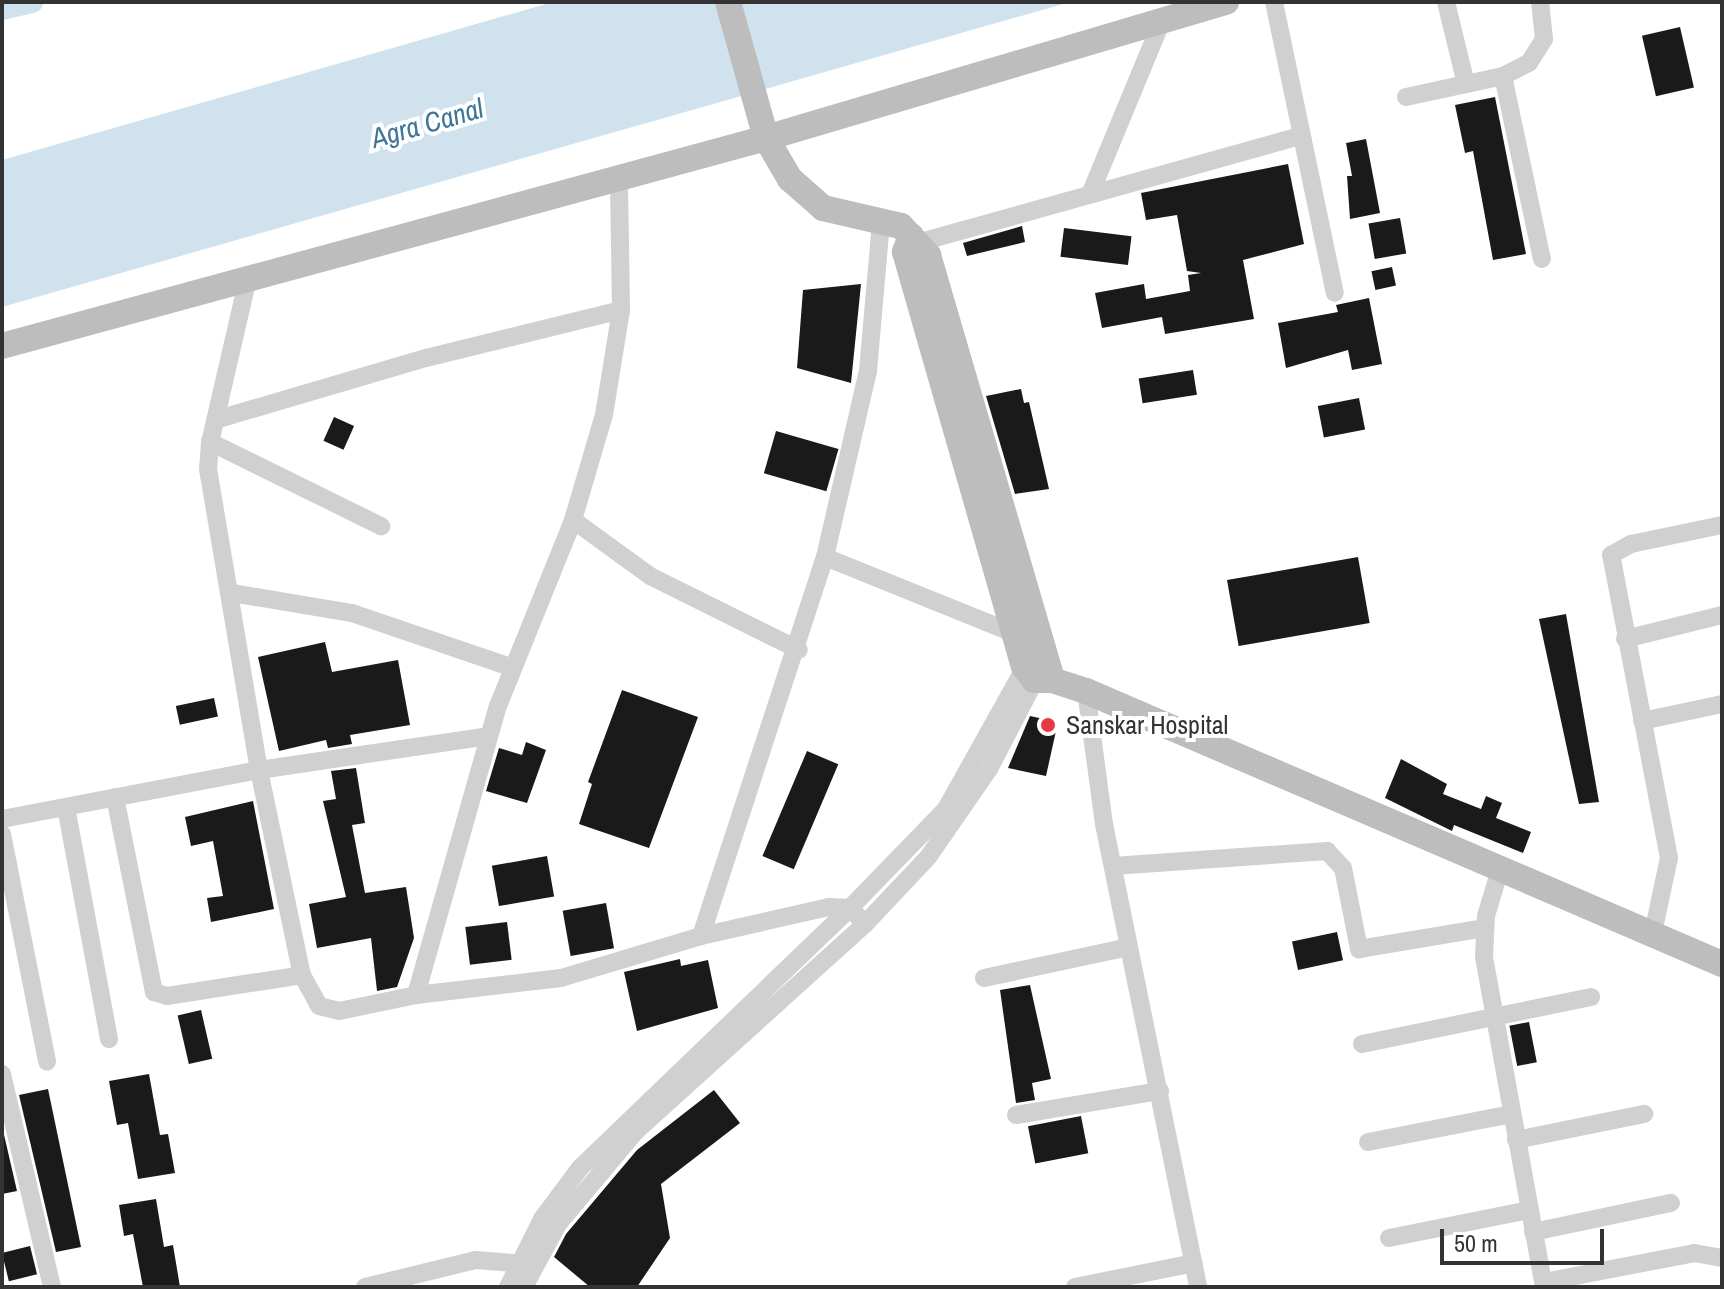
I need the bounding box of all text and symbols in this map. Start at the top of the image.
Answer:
water label: Agra Canal [367,91,487,155]
place label: Sanskar Hospital [1066,709,1228,741]
marker: Sanskar Hospital [1037,714,1059,736]
scale bar [1444,1213,1608,1263]
text: 50 m [1454,1227,1498,1259]

